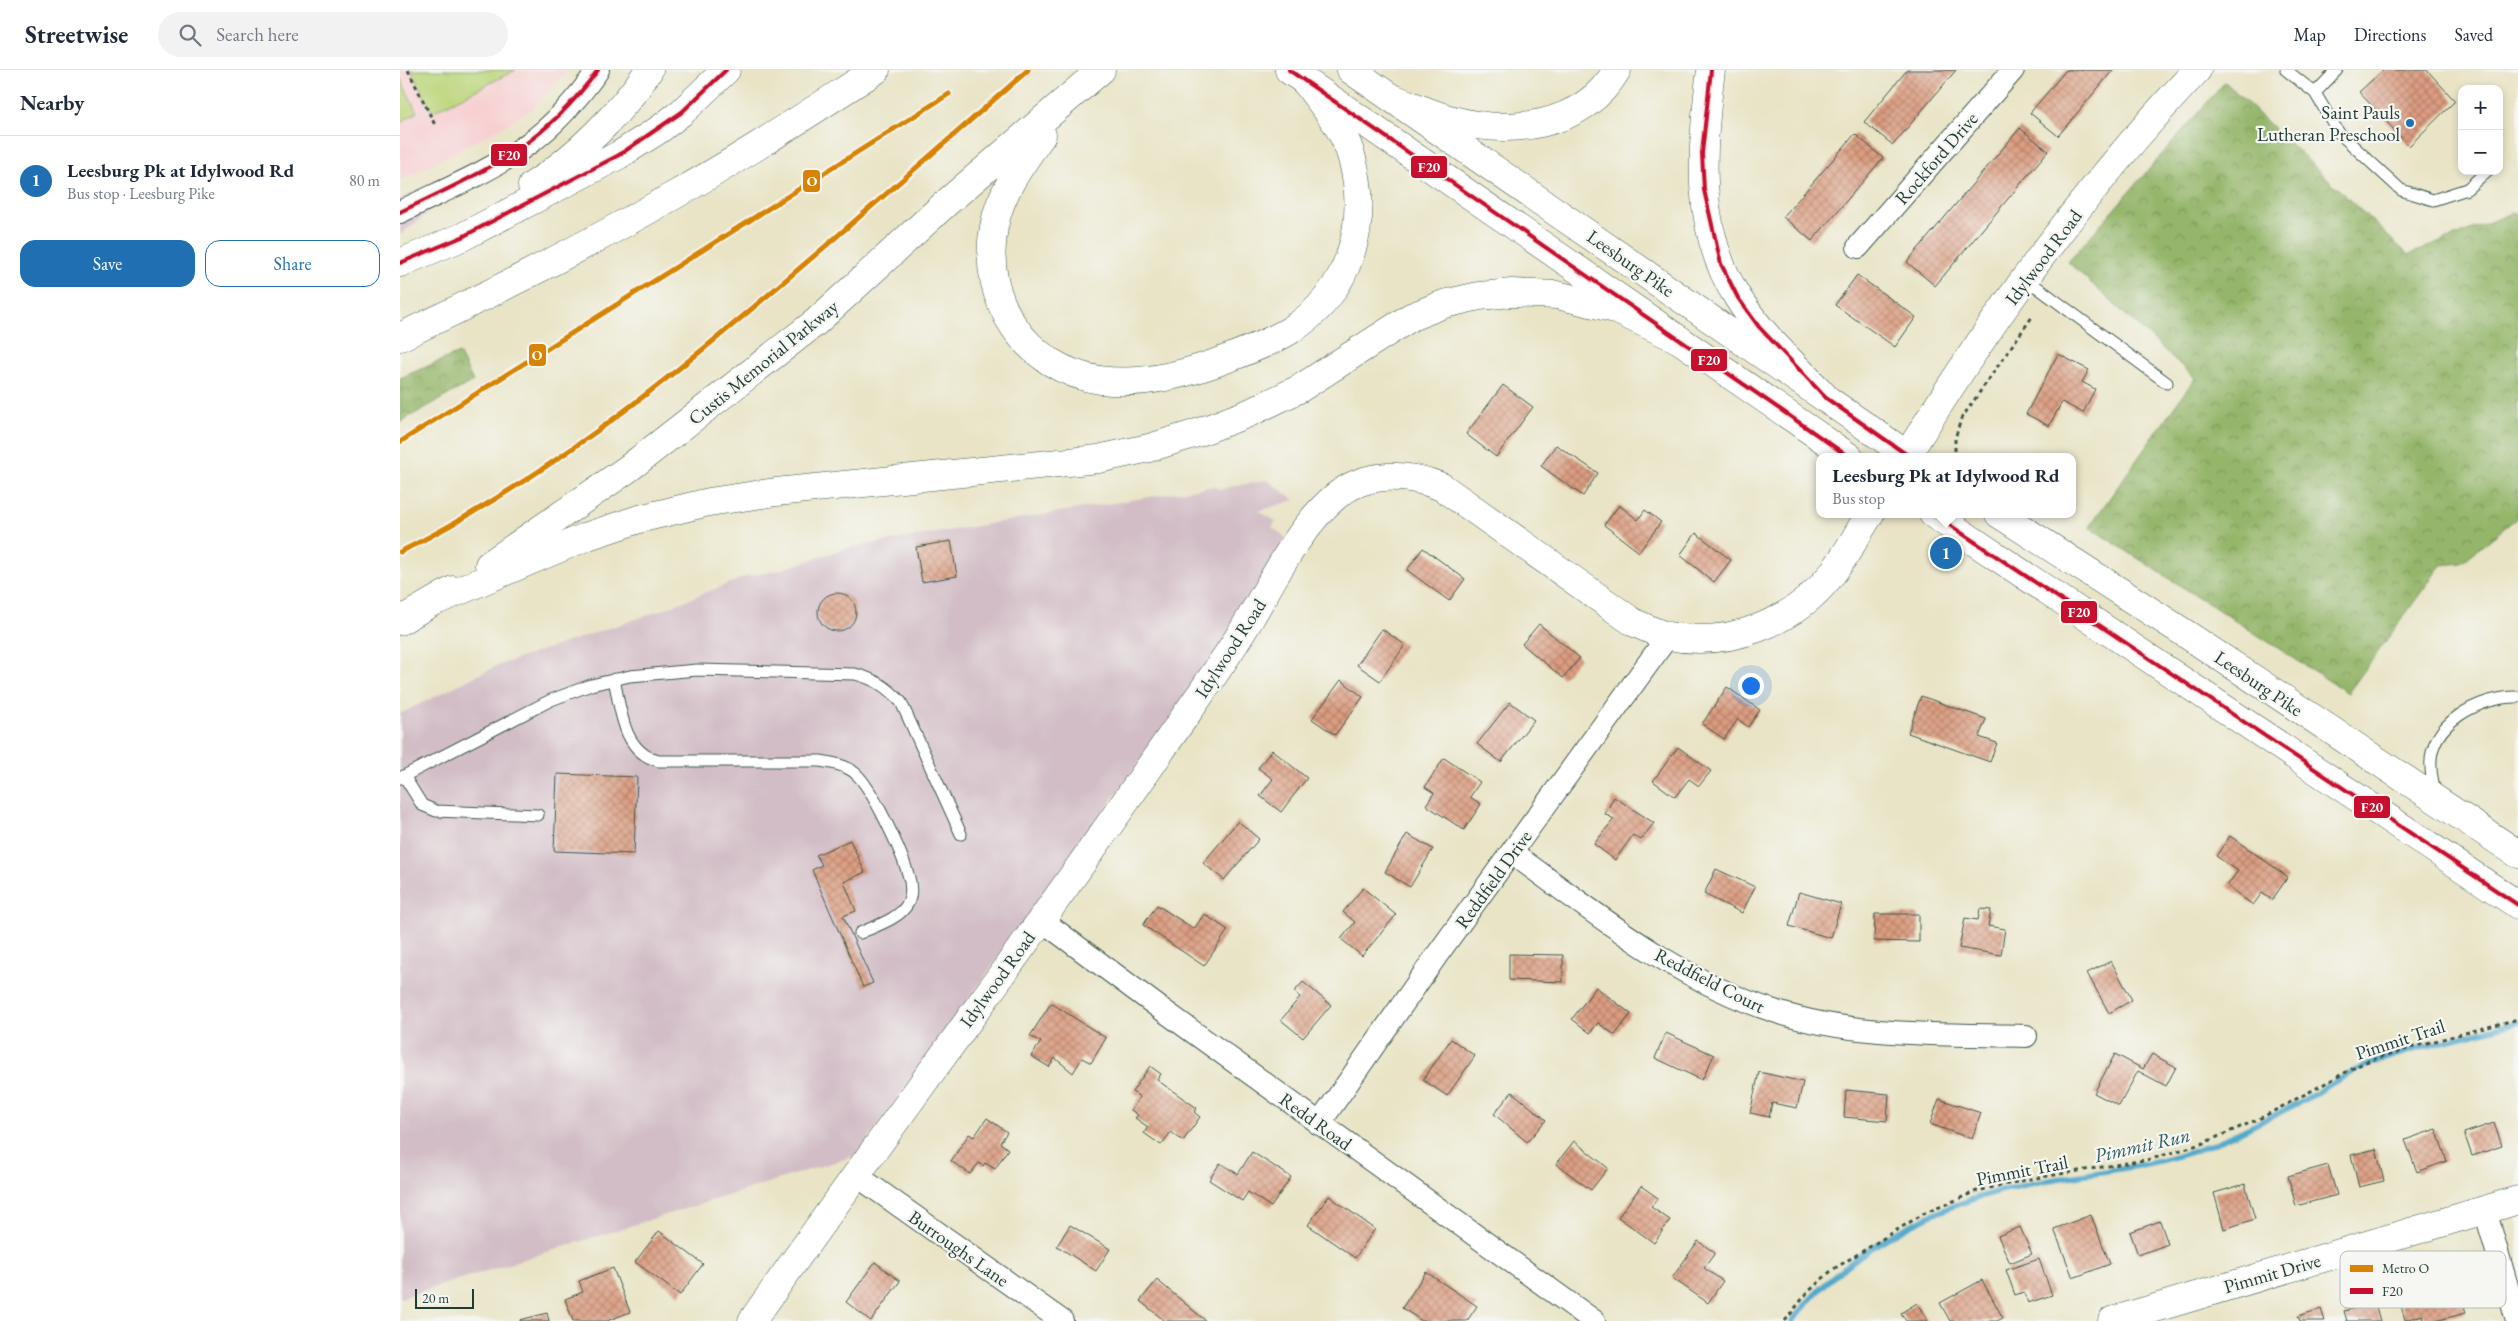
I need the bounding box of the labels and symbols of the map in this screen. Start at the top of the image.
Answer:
place label: Saint Pauls Lutheran Preschool [2257,100,2400,147]
street label: Rockford Drive [1889,107,1984,210]
marker: Saint Pauls Lutheran Preschool [2404,117,2416,129]
line badge: F20 [490,143,528,167]
text: F20 [498,146,521,164]
line badge: F20 [1410,155,1448,179]
text: F20 [1418,158,1441,176]
line badge: O [802,169,821,193]
text: O [807,172,818,190]
street label: Idylwood Road [1999,204,2088,310]
street label: Leesburg Pike [1582,224,1679,303]
street label: Custis Memorial Parkway [683,294,844,431]
line badge: O [528,343,547,367]
text: O [532,346,543,364]
line badge: F20 [1690,348,1728,372]
text: F20 [1698,351,1721,369]
pin: 1 [1930,534,1962,572]
street label: Idylwood Road [1189,594,1272,703]
line badge: F20 [2060,600,2098,624]
text: F20 [2068,603,2091,621]
street label: Leesburg Pike [2210,645,2308,722]
your location [1738,673,1764,699]
line badge: F20 [2353,795,2391,819]
text: F20 [2361,798,2384,816]
street label: Reddfield Drive [1449,825,1538,933]
street label: Idylwood Road [954,926,1041,1033]
street label: Reddfield Court [1650,942,1769,1019]
street label: Pimmit Trail [2352,1013,2449,1066]
street label: Redd Road [1275,1087,1357,1156]
water label: Pimmit Run [2091,1121,2193,1169]
street label: Pimmit Trail [1974,1149,2071,1192]
street label: Burroughs Lane [903,1205,1014,1292]
street label: Pimmit Drive [2221,1248,2324,1299]
legend [2340,1251,2506,1308]
text: Metro O [2382,1259,2430,1277]
text: F20 [2382,1282,2403,1300]
scale bar [415,1286,474,1309]

